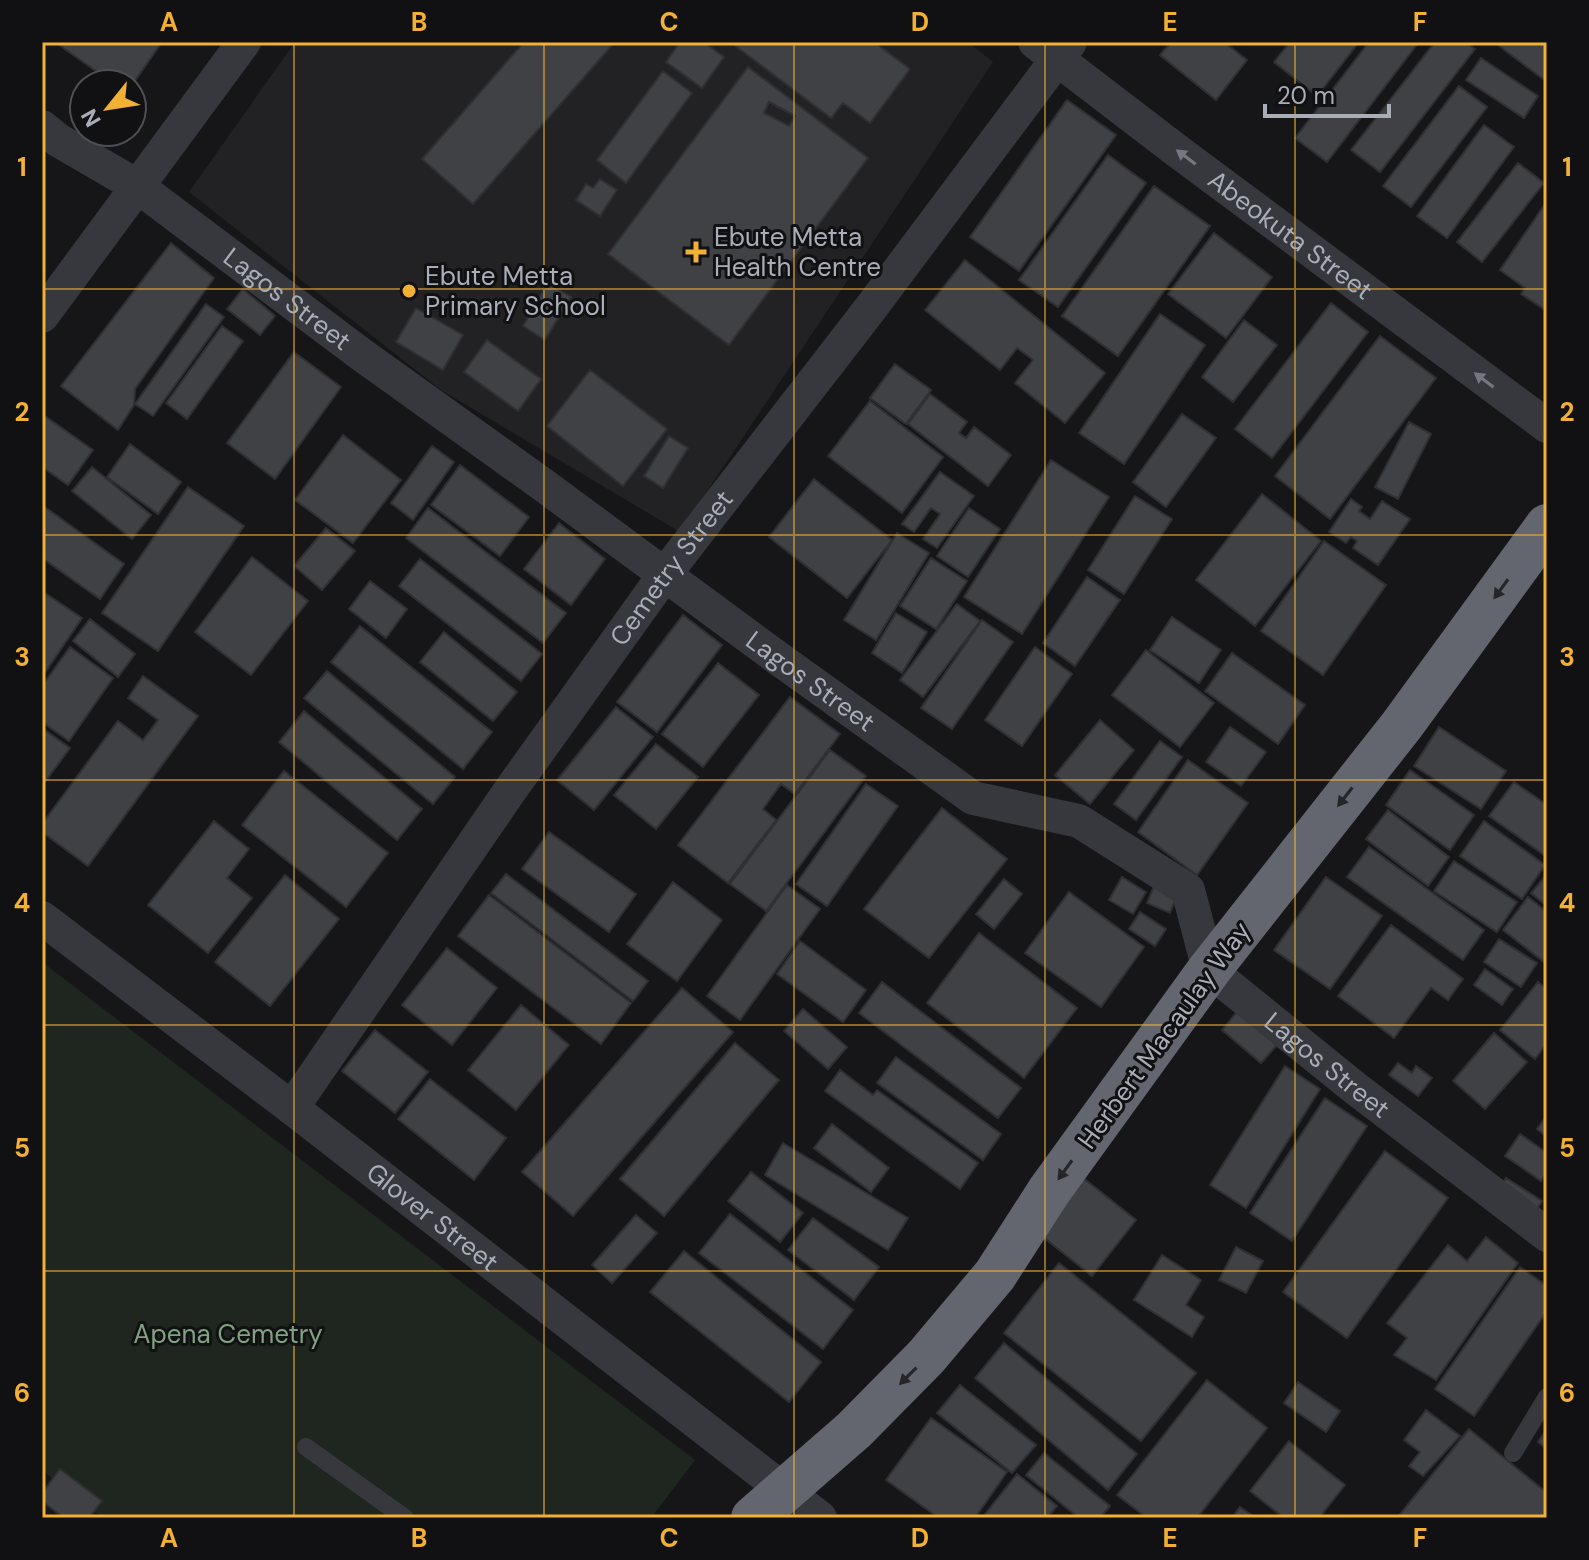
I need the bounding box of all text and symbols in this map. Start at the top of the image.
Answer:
text: A [160,5,178,39]
text: B [411,5,427,39]
text: C [659,5,679,39]
text: D [911,5,929,39]
text: E [1162,5,1178,39]
text: F [1413,5,1427,39]
north arrow [68,68,148,148]
scale bar [1265,68,1389,118]
text: 20 m [1277,80,1335,111]
text: N [75,104,108,132]
text: 1 [17,150,27,184]
one-way arrow [1176,150,1196,166]
text: 1 [1562,150,1572,184]
street label: Abeokuta Street [1201,163,1379,307]
place label: Ebute Metta Health Centre [714,220,881,284]
street label: Lagos Street [217,240,358,358]
marker: Ebute Metta Health Centre [685,241,707,263]
place label: Ebute Metta Primary School [425,259,606,323]
marker: Ebute Metta Primary School [400,282,418,300]
one-way arrow [1474,372,1495,388]
text: 2 [14,395,30,429]
text: 2 [1559,395,1575,429]
street label: Cemetry Street [602,483,741,652]
one-way arrow [1493,578,1509,600]
street label: Lagos Street [739,623,882,739]
text: 3 [14,640,30,674]
text: 3 [1559,640,1575,674]
one-way arrow [1337,787,1354,807]
text: 4 [14,886,30,920]
text: 4 [1559,886,1575,920]
street label: Herbert Macaulay Way [1070,915,1258,1155]
street label: Lagos Street [1258,1005,1397,1125]
text: 5 [14,1131,30,1165]
text: 5 [1559,1131,1575,1165]
street label: Glover Street [360,1155,506,1279]
one-way arrow [1057,1159,1073,1180]
park label: Apena Cemetry [133,1317,323,1351]
one-way arrow [899,1366,917,1385]
text: 6 [14,1376,30,1410]
text: 6 [1559,1376,1575,1410]
text: A [160,1521,178,1555]
text: B [411,1521,427,1555]
text: C [659,1521,679,1555]
text: D [911,1521,929,1555]
text: E [1162,1521,1178,1555]
text: F [1413,1521,1427,1555]

